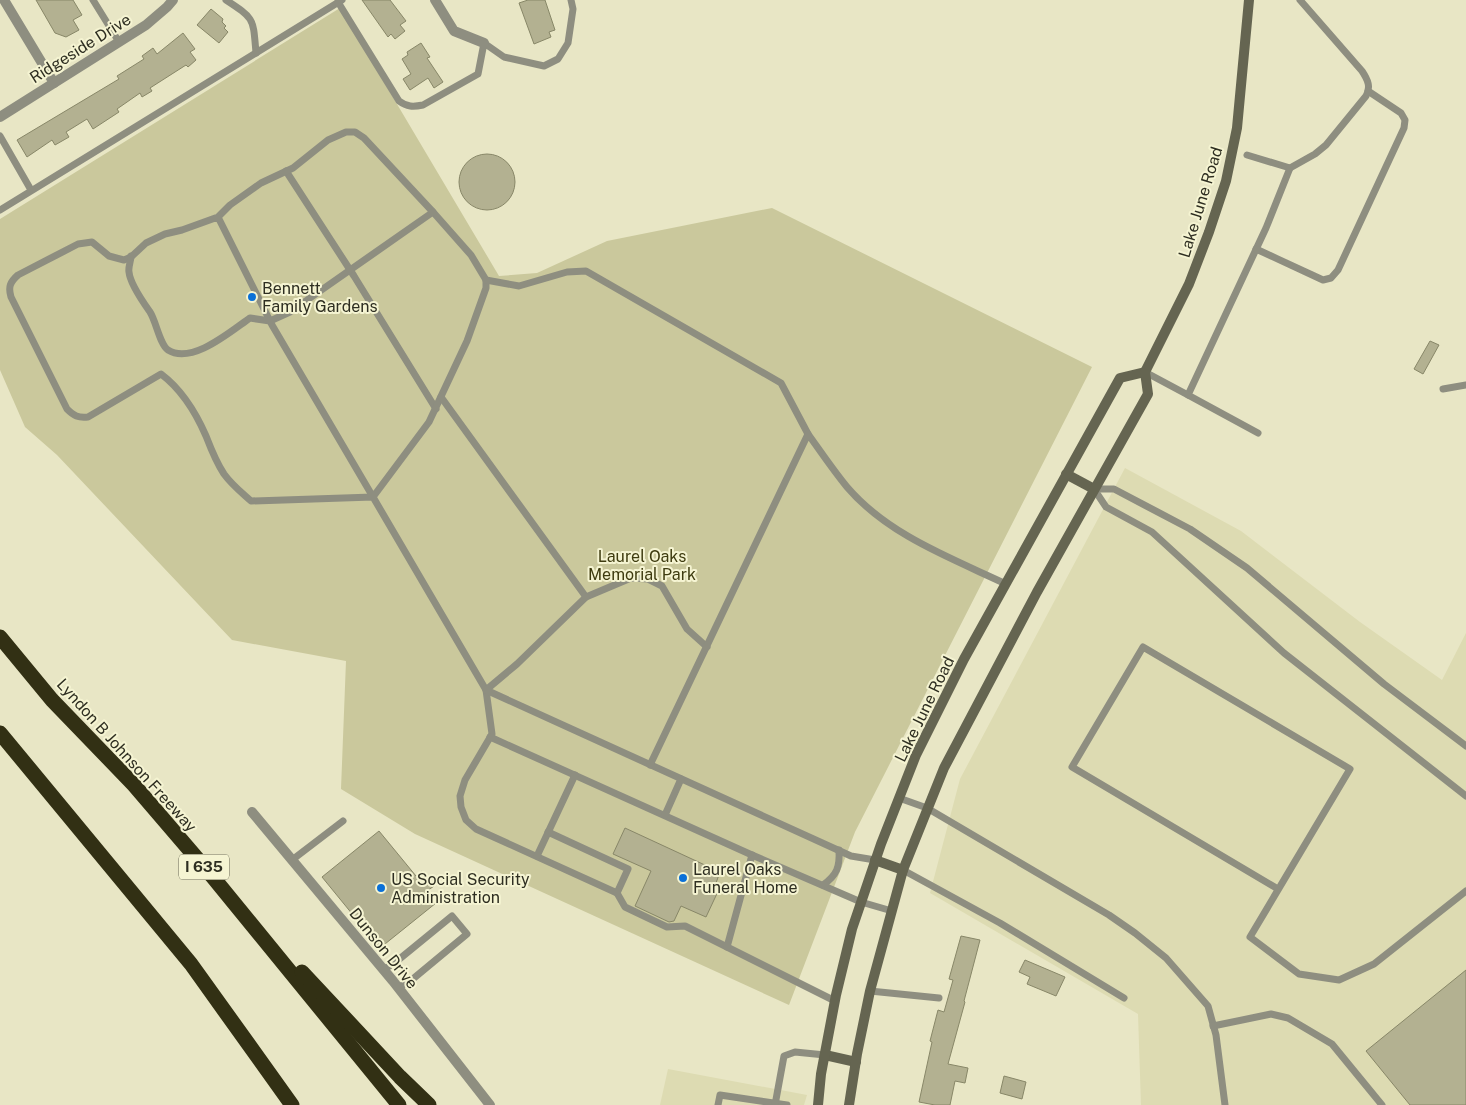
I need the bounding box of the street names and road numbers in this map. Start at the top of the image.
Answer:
street label: Ridgeside Drive [26,10,134,87]
street label: Lake June Road [1175,144,1226,260]
street label: Lake June Road [891,653,958,765]
street label: Lyndon B Johnson Freeway [53,675,201,836]
road number: I 635 [179,854,229,880]
street label: Dunson Drive [345,904,422,992]

